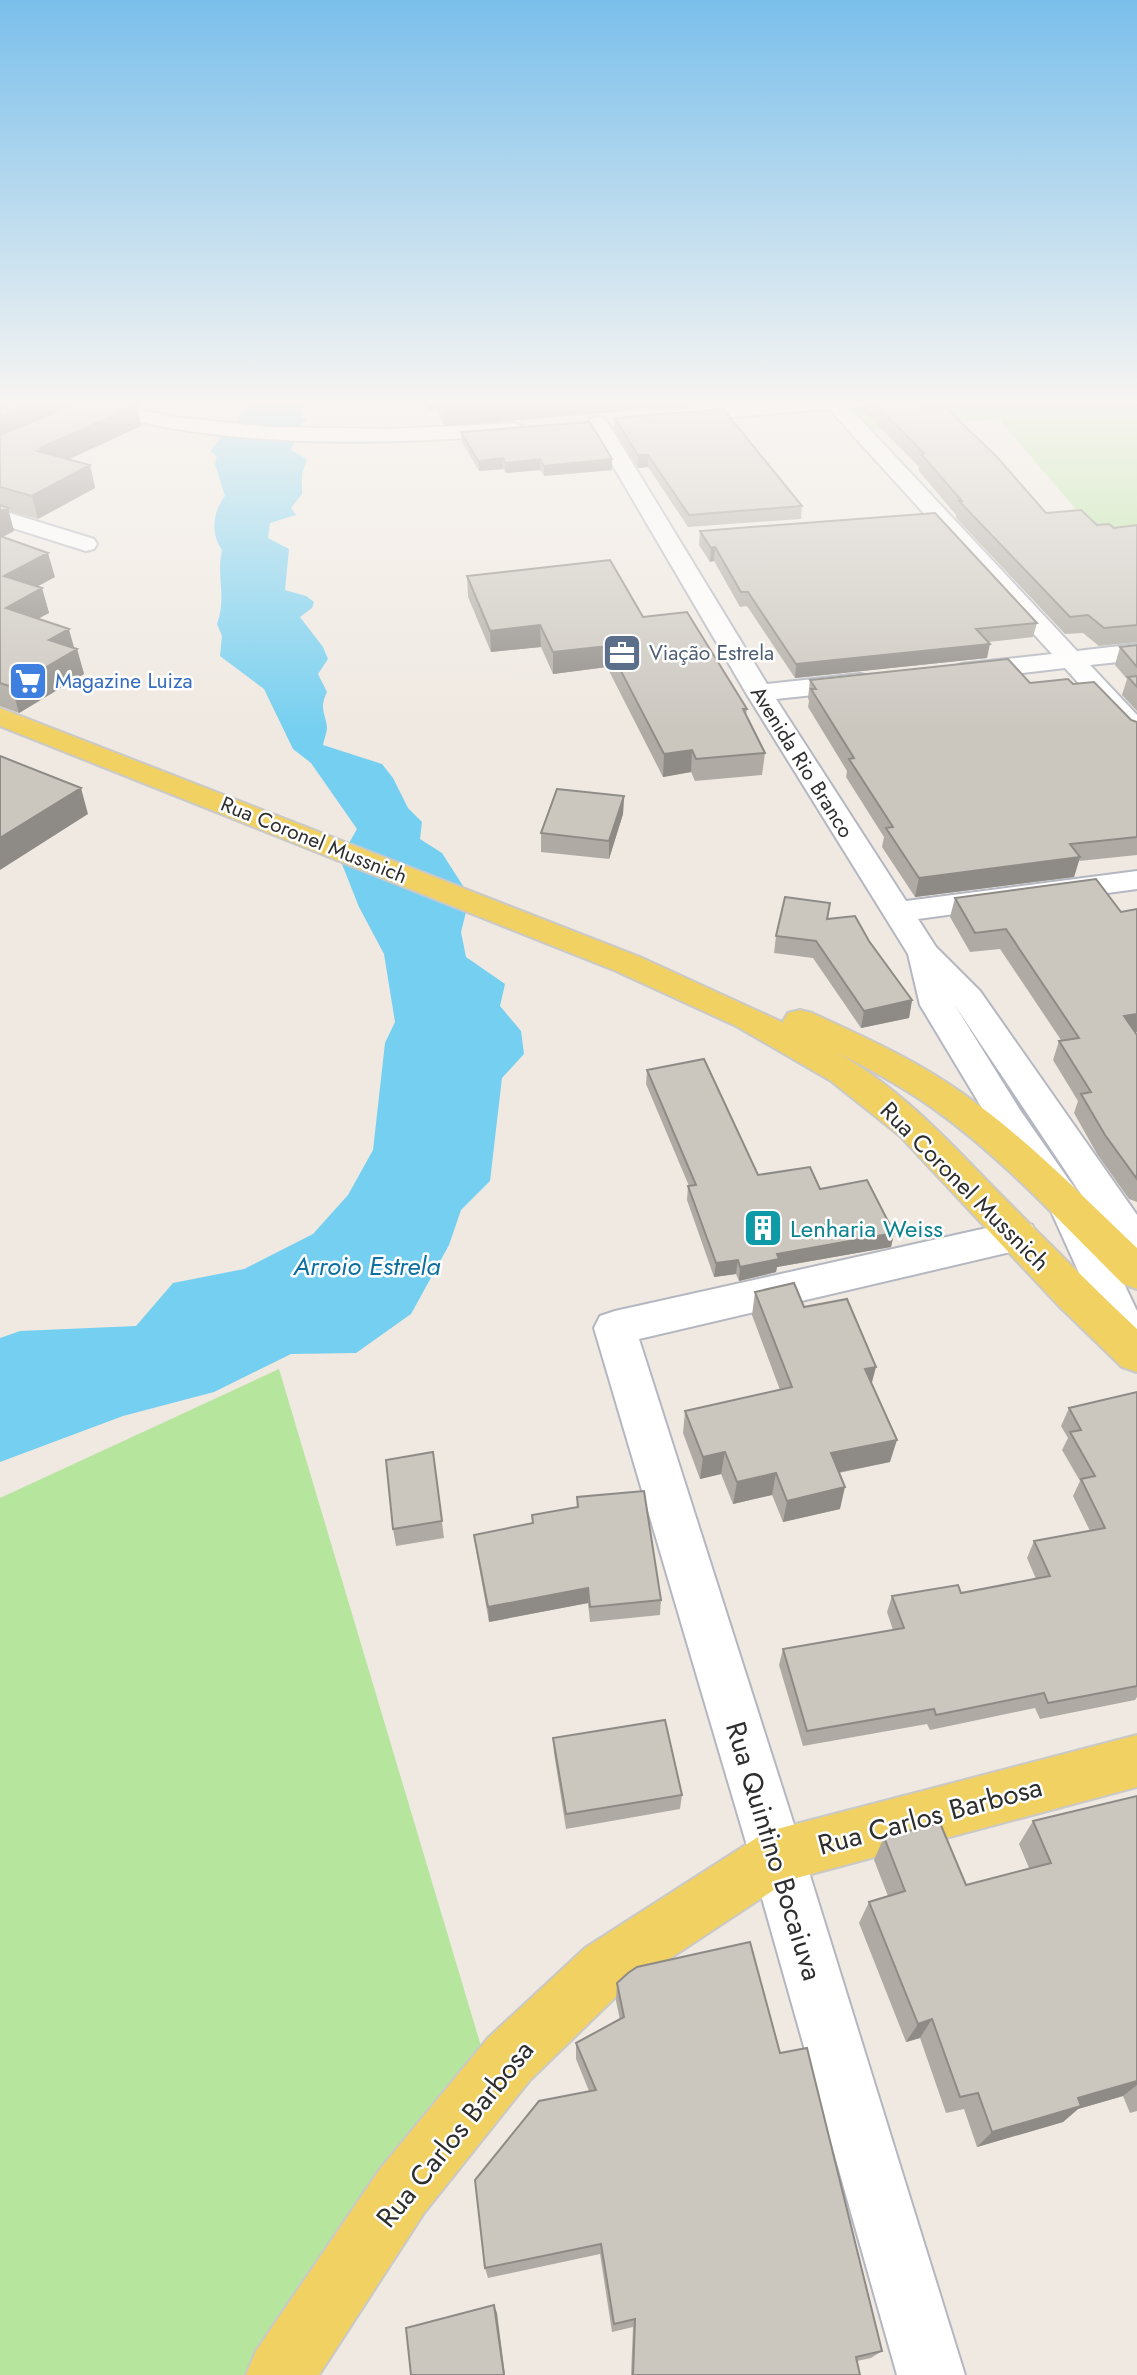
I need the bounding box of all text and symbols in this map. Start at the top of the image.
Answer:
office icon: Viação Estrela [601,632,643,674]
place label: Viação Estrela [649,638,774,668]
supermarket icon: Magazine Luiza [7,660,49,702]
place label: Magazine Luiza [55,666,193,696]
street label: Avenida Rio Branco [743,680,861,844]
street label: Rua Coronel Mussnich [216,789,412,891]
street label: Rua Coronel Mussnich [872,1093,1058,1279]
building icon: Lenharia Weiss [742,1207,784,1249]
place label: Lenharia Weiss [790,1211,943,1246]
water label: Arroio Estrela [292,1247,441,1285]
street label: Rua Quintino Bocaiuva [715,1716,833,1986]
street label: Rua Carlos Barbosa [813,1766,1047,1866]
street label: Rua Carlos Barbosa [367,2031,543,2237]

